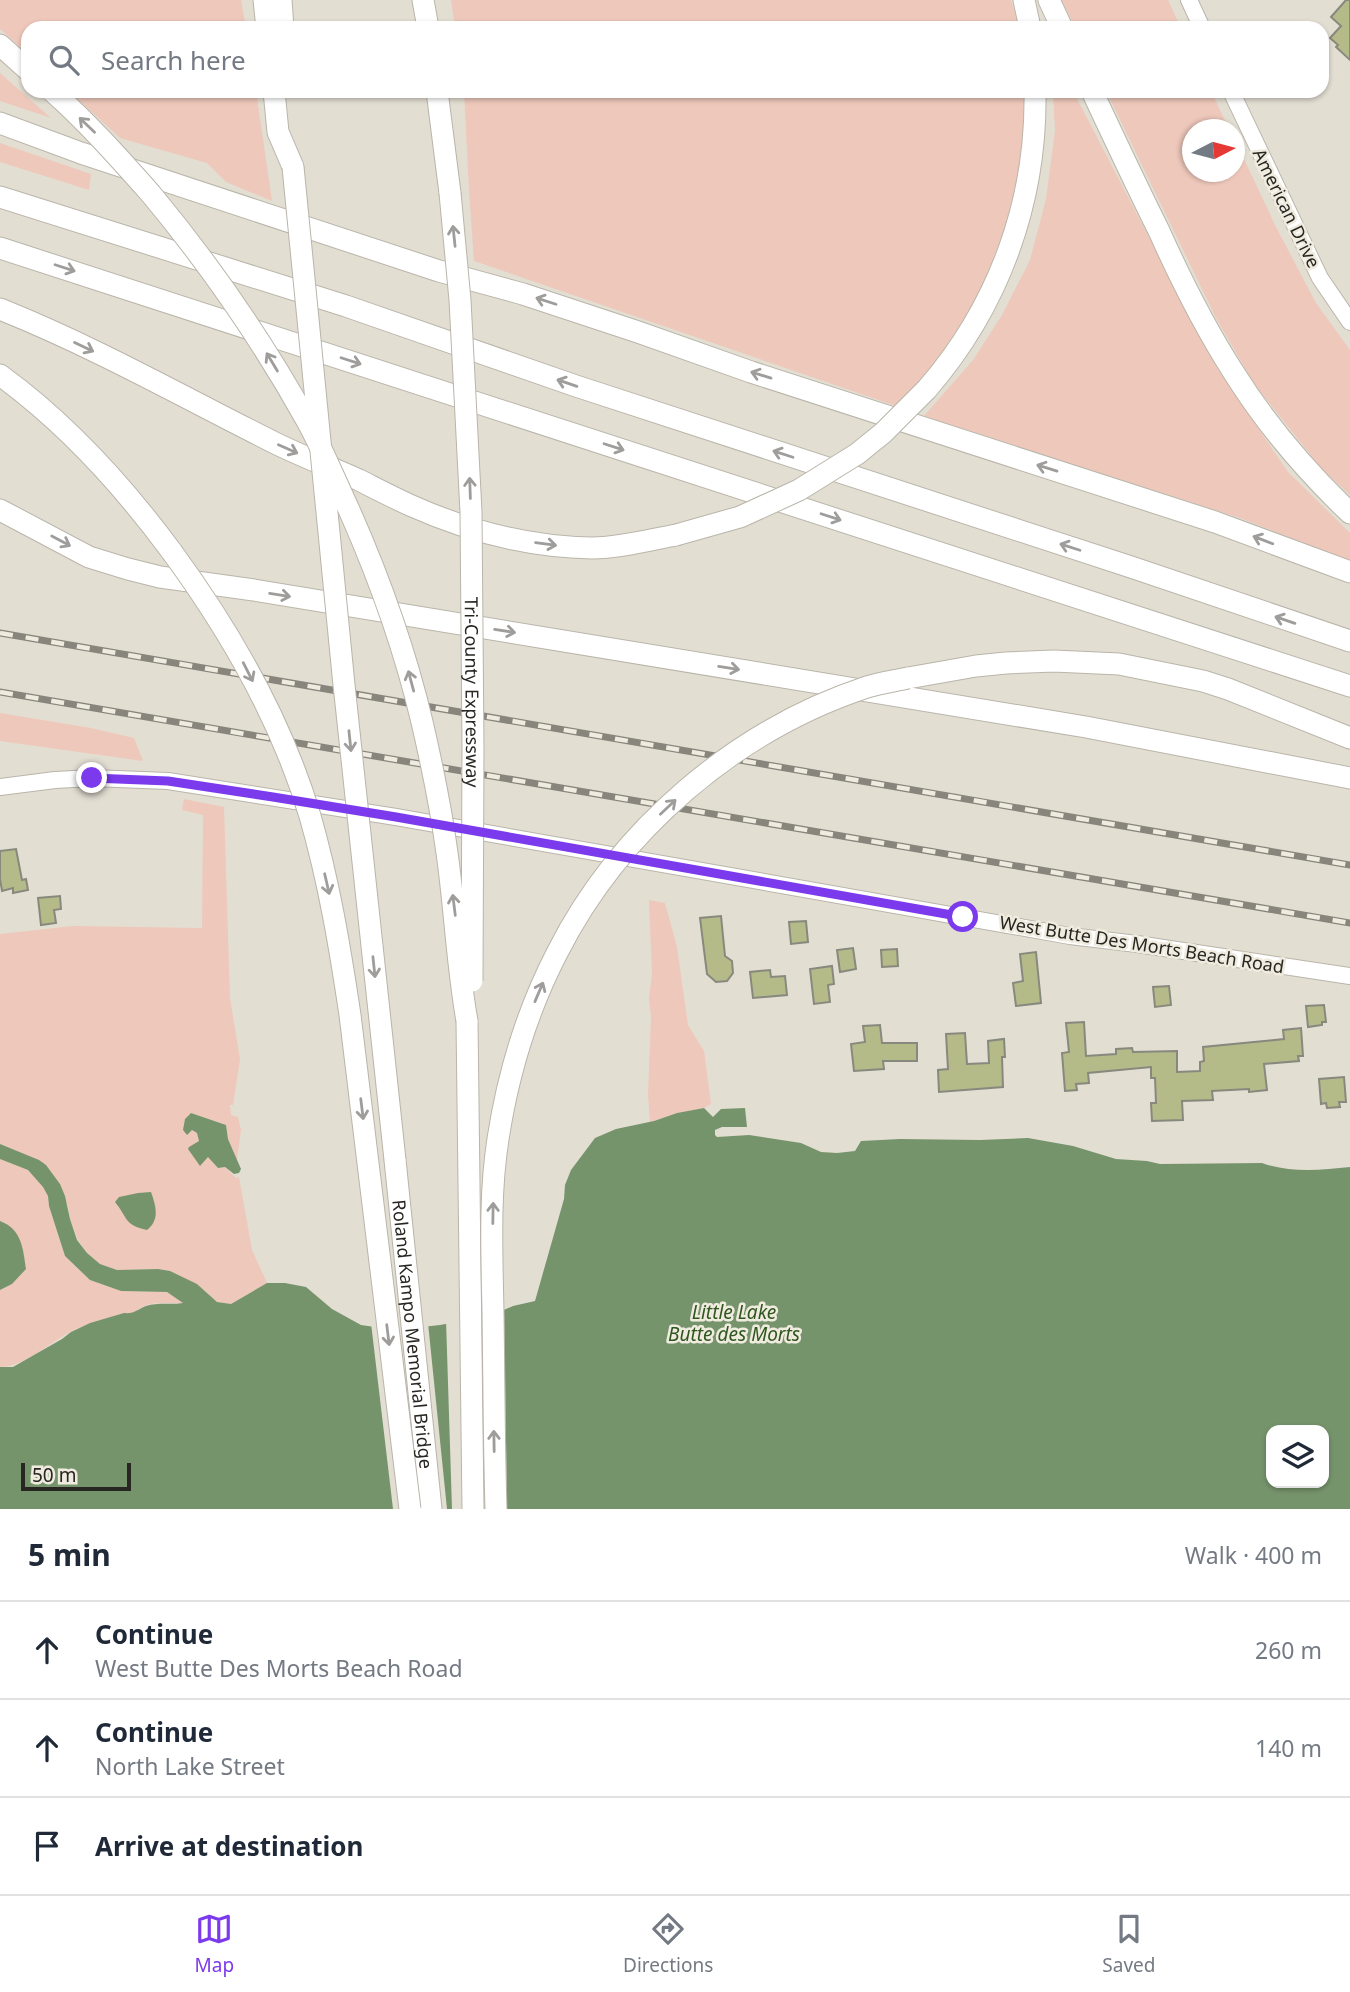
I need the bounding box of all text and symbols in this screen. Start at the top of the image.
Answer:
search box [21,21,1329,98]
icon: search [45,41,83,79]
text: Search here [101,42,246,78]
one-way arrow [79,116,96,133]
north arrow [1182,119,1245,182]
street label: American Drive [1248,144,1326,272]
one-way arrow [447,225,460,248]
one-way arrow [54,263,76,276]
one-way arrow [535,294,557,307]
one-way arrow [73,341,94,355]
one-way arrow [265,352,279,372]
one-way arrow [340,356,362,368]
one-way arrow [750,368,772,381]
one-way arrow [557,376,579,388]
one-way arrow [603,441,625,454]
one-way arrow [277,443,298,456]
one-way arrow [773,447,795,459]
one-way arrow [1037,460,1059,473]
one-way arrow [463,476,476,499]
one-way arrow [819,512,841,524]
one-way arrow [1253,533,1274,546]
one-way arrow [50,535,70,549]
one-way arrow [534,538,557,551]
one-way arrow [1059,540,1081,553]
one-way arrow [268,589,291,602]
street label: Tri-County Expressway [460,597,485,788]
one-way arrow [1275,613,1297,625]
one-way arrow [493,625,515,638]
one-way arrow [242,661,256,682]
one-way arrow [717,662,740,675]
one-way arrow [403,671,416,693]
one-way arrow [344,729,357,751]
route end [76,762,107,793]
one-way arrow [659,799,676,816]
one-way arrow [320,872,334,895]
one-way arrow [447,894,460,916]
route start [947,901,978,932]
street label: West Butte Des Morts Beach Road [998,910,1286,978]
one-way arrow [367,955,380,978]
one-way arrow [533,982,546,1003]
one-way arrow [355,1097,368,1120]
street label: Roland Kampo Memorial Bridge [387,1198,439,1470]
one-way arrow [486,1202,499,1225]
water label: Little Lake Butte des Morts [668,1299,800,1347]
one-way arrow [382,1323,395,1346]
map controls [1266,1425,1329,1488]
button: layers [1266,1425,1329,1488]
one-way arrow [488,1430,501,1453]
scale bar [21,1460,131,1492]
text: 50 m [32,1462,76,1488]
text: 5 min [28,1534,111,1575]
text: Walk · 400 m [1185,1539,1322,1571]
text: Continue [95,1616,213,1652]
icon: ahead [28,1631,66,1669]
text: 260 m [1255,1634,1322,1666]
text: West Butte Des Morts Beach Road [95,1652,463,1684]
text: Continue [95,1714,213,1750]
icon: ahead [28,1729,66,1767]
text: 140 m [1255,1732,1322,1764]
text: North Lake Street [95,1750,285,1782]
icon: arrive [28,1827,66,1865]
text: Arrive at destination [95,1828,364,1864]
tab: Map [195,1910,234,1978]
tab: Directions [623,1910,713,1978]
tab: Saved [1102,1910,1155,1978]

